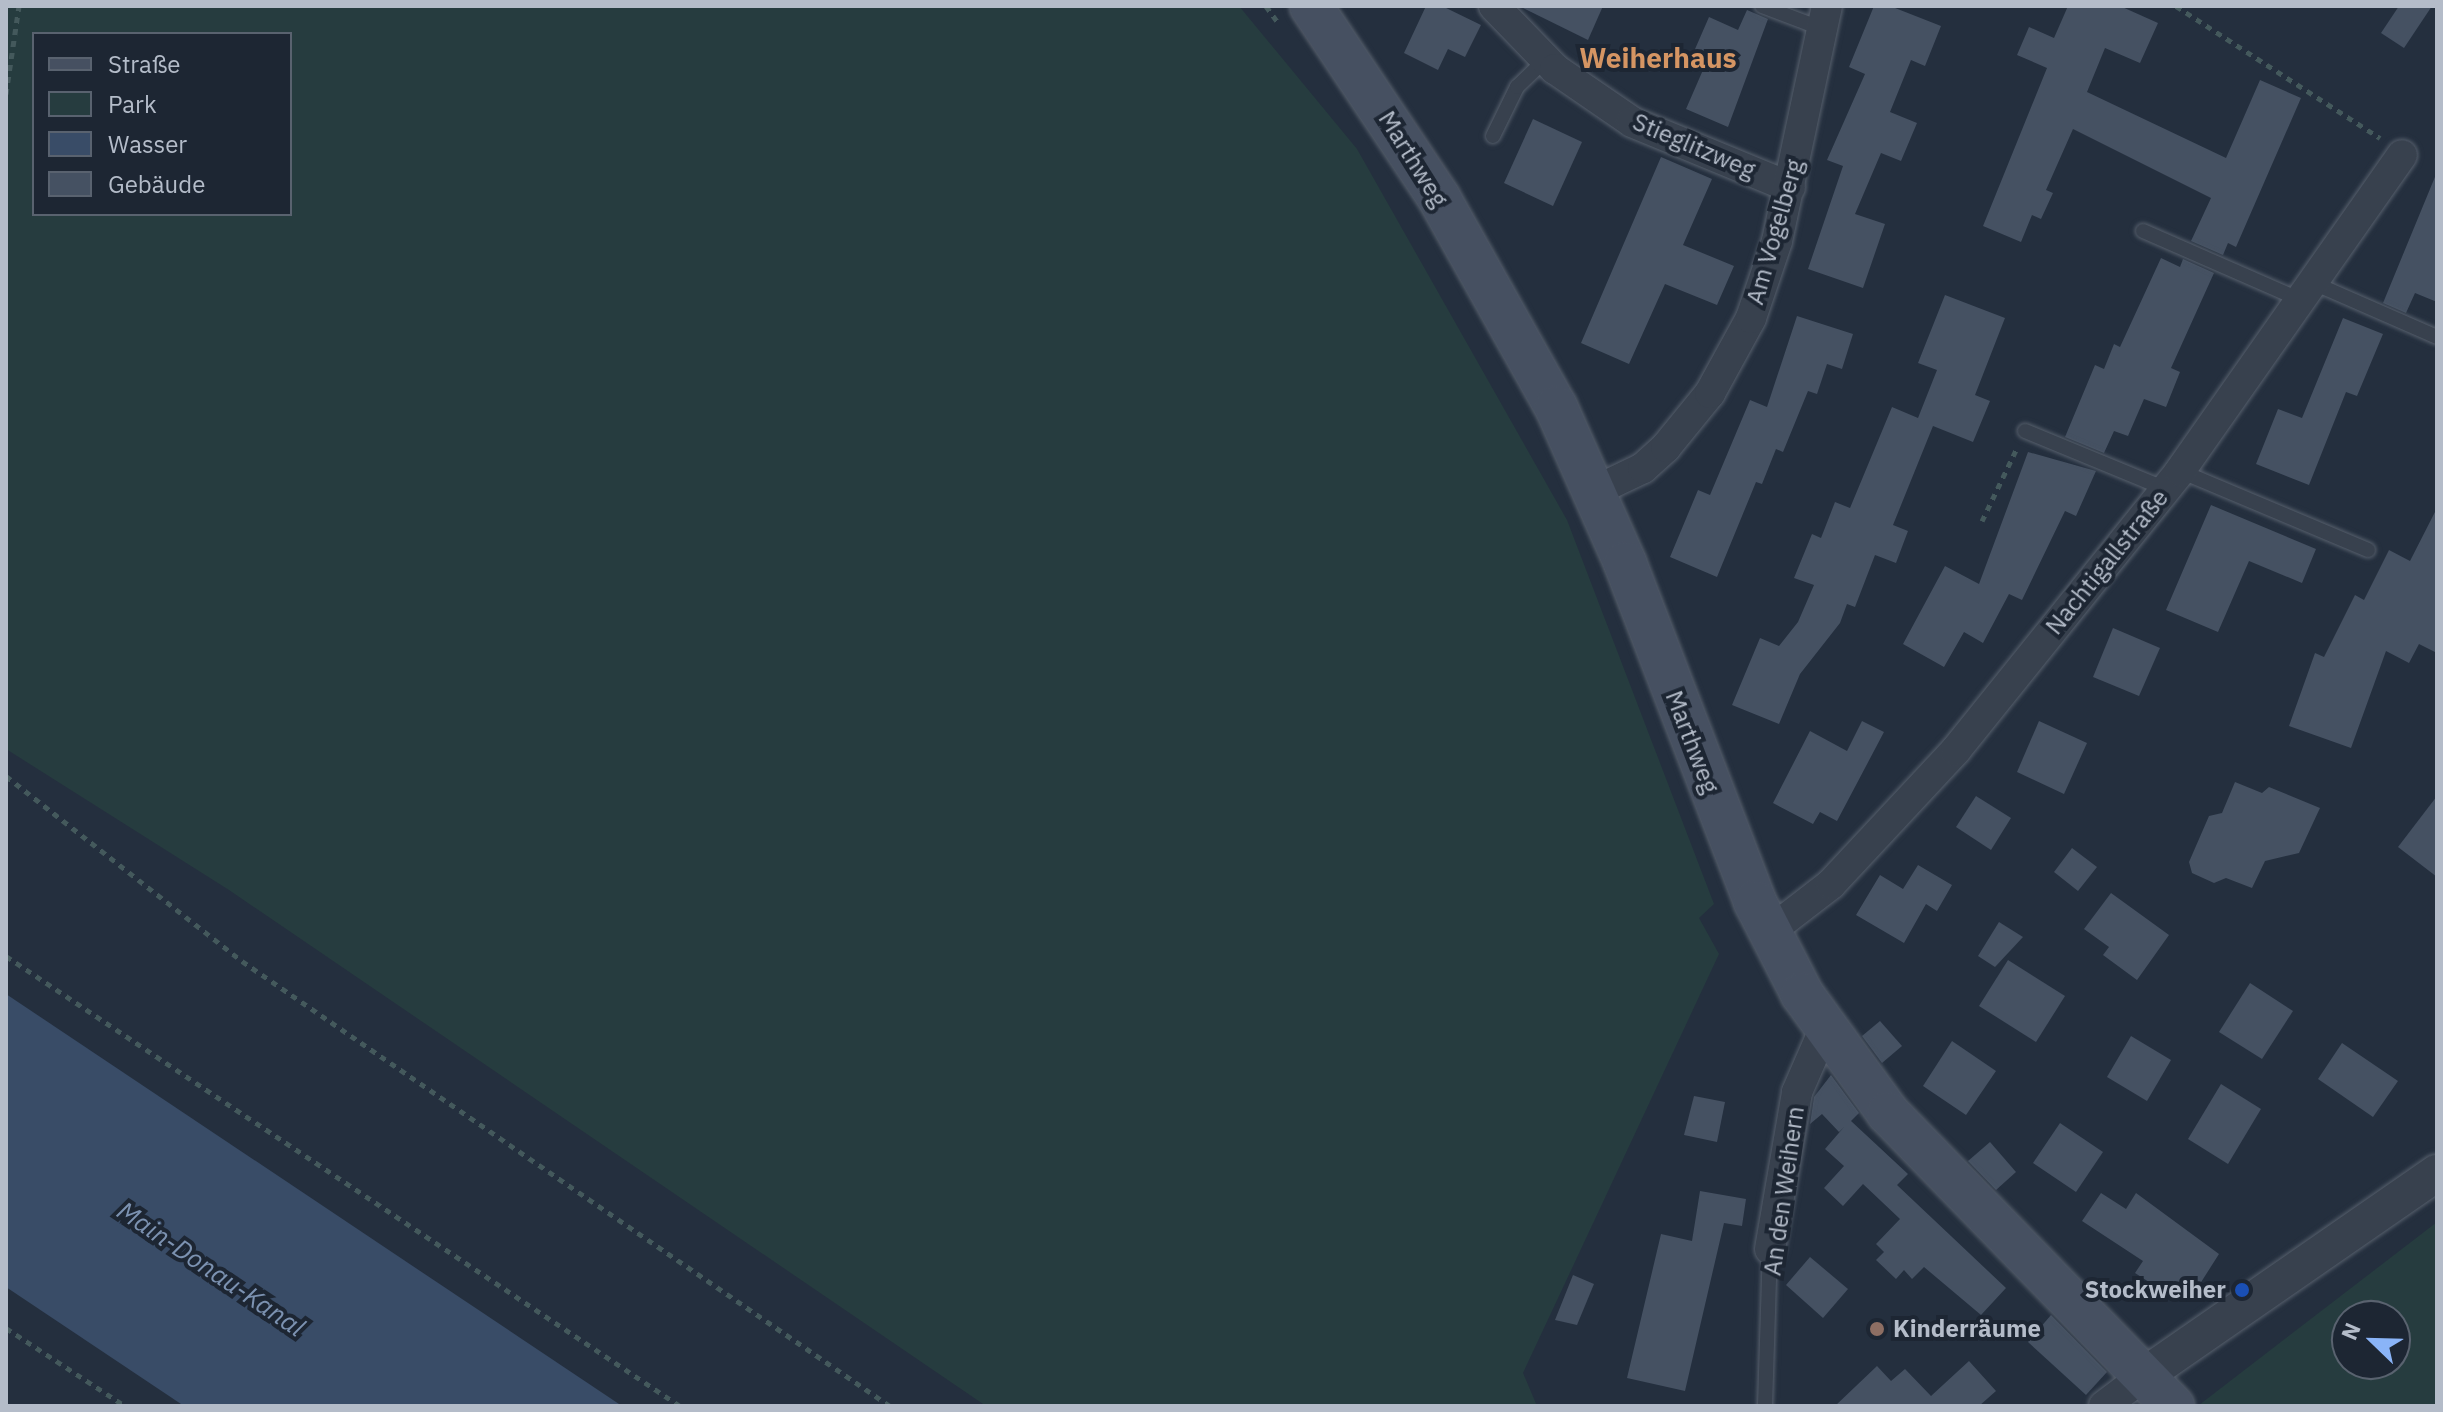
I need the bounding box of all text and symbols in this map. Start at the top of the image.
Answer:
legend [32,32,292,216]
district label: Weiherhaus [1579,41,1737,75]
text: Straße [108,48,180,80]
text: Park [108,88,157,120]
street label: Marthweg [1372,106,1454,212]
street label: Stieglitzweg [1628,107,1760,185]
text: Wasser [108,128,187,160]
street label: Am Vogelberg [1741,156,1809,308]
text: Gebäude [108,168,205,200]
street label: Nachtigallstraße [2040,484,2174,640]
street label: Marthweg [1659,687,1725,797]
street label: An den Weihern [1758,1105,1810,1277]
water label: Main-Donau-Kanal [111,1195,311,1343]
place label: Stockweiher [2085,1276,2226,1304]
marker: Stockweiher [2233,1281,2251,1299]
north arrow [2331,1300,2411,1380]
place label: Kinderräume [1893,1315,2041,1343]
text: N [2334,1318,2367,1344]
marker: Kinderräume [1868,1320,1886,1338]

